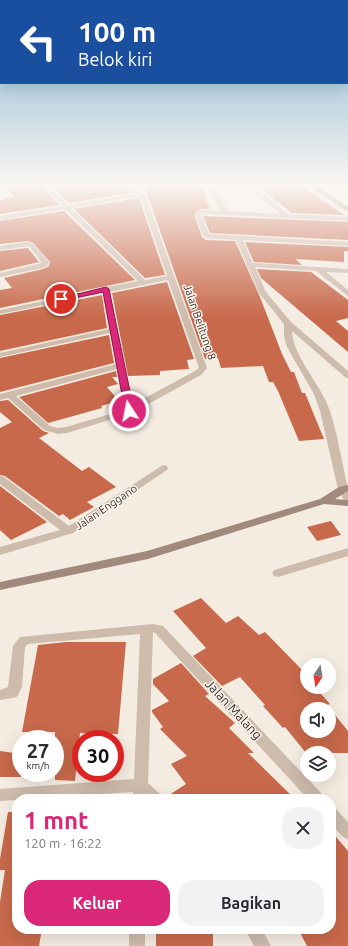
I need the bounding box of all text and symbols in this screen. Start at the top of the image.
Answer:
icon: left [12,16,64,68]
text: 100 m [78,16,156,47]
text: Belok kiri [78,49,152,69]
pin [44,282,78,316]
street label: Jalan Belitung 8 [181,283,219,361]
icon: arrive [50,288,72,310]
position arrow [108,390,150,432]
street label: Jalan Enggano [73,482,139,532]
north arrow [300,658,336,694]
map controls [300,658,336,782]
street label: Jalan Malang [203,676,265,742]
button: sound [300,702,336,738]
speed limit sign: 30 [72,730,124,782]
text: 27 [27,739,49,762]
button: layers [300,746,336,782]
text: km/h [26,760,50,771]
text: 1 mnt [24,807,88,834]
button: close [282,807,324,849]
text: 120 m · 16:22 [24,836,102,850]
button: Keluar [24,880,170,926]
button: Bagikan [178,880,324,926]

